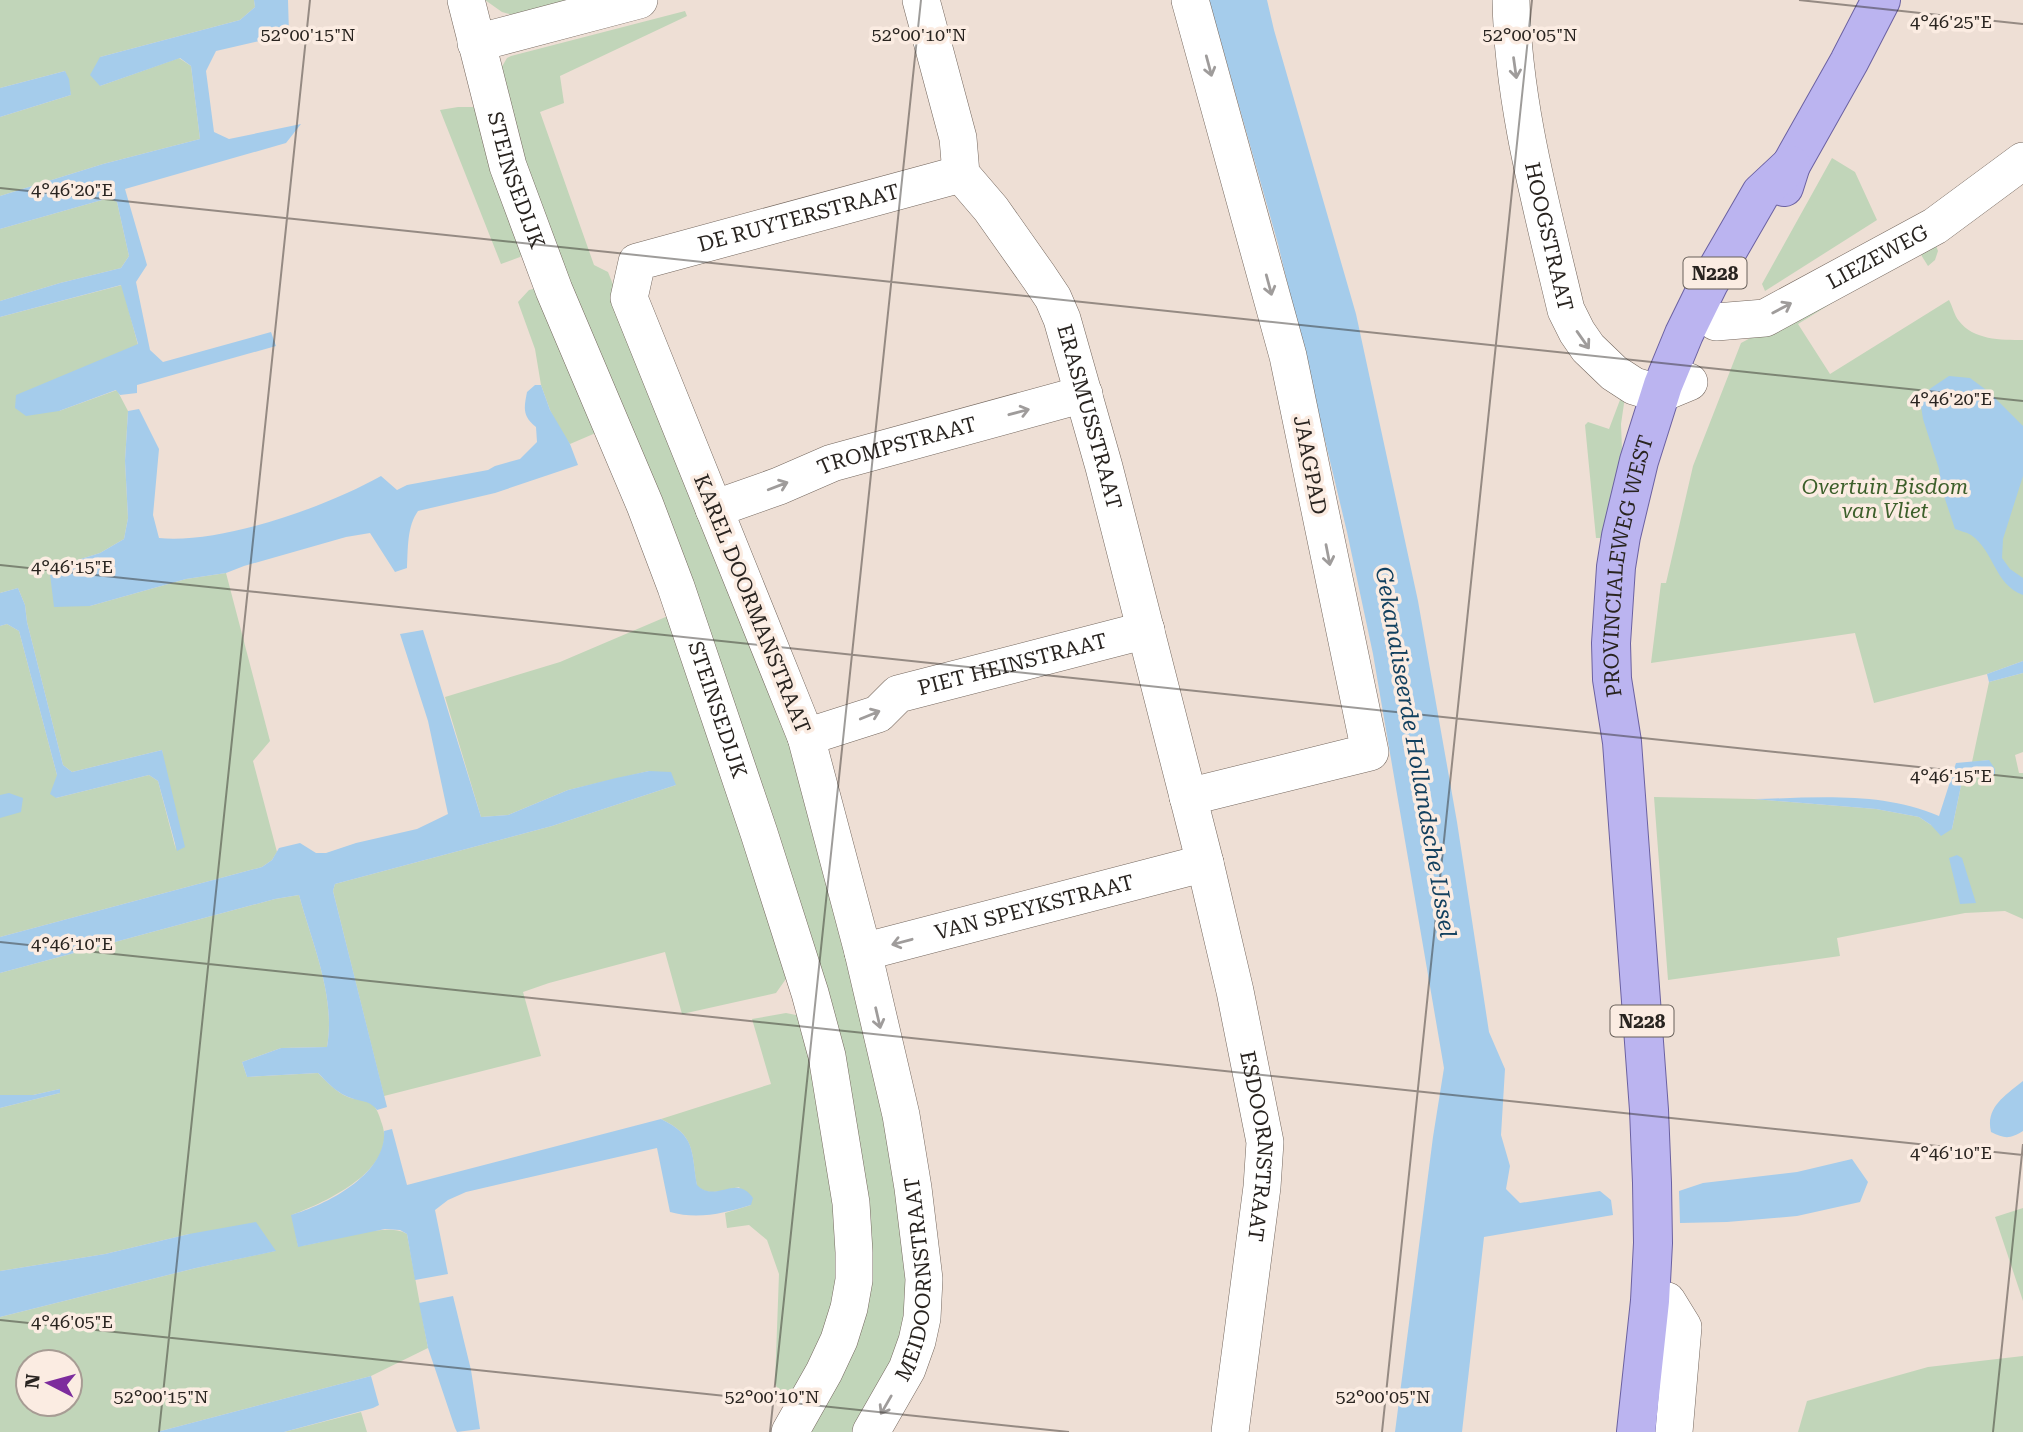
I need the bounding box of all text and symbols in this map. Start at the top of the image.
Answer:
text: 4°46'25"E [1910,11,1992,32]
text: 52°00'15"N [261,24,355,45]
text: 52°00'10"N [872,24,966,45]
text: 52°00'05"N [1483,24,1577,45]
one-way arrow [1203,55,1216,77]
one-way arrow [1508,56,1521,79]
street label: STEINSEDIJK [483,109,550,252]
street label: HOOGSTRAAT [1520,160,1578,313]
text: 4°46'20"E [31,179,113,200]
street label: DE RUYTERSTRAAT [695,179,902,257]
street label: LIEZEWEG [1823,220,1932,294]
road number: N228 [1684,258,1746,288]
one-way arrow [1263,273,1276,296]
one-way arrow [1771,301,1792,315]
street label: ERASMUSSTRAAT [1052,322,1126,512]
one-way arrow [1576,330,1590,349]
text: 4°46'20"E [1910,388,1992,409]
one-way arrow [1007,405,1030,418]
street label: TROMPSTRAAT [814,412,979,480]
street label: JAAGPAD [1289,413,1331,517]
street label: PROVINCIALEWEG WEST [1599,432,1658,699]
street label: KAREL DOORMANSTRAAT [689,471,815,737]
park label: Overtuin Bisdom van Vliet [1802,475,1968,523]
one-way arrow [767,478,789,491]
one-way arrow [1322,543,1335,566]
text: 4°46'15"E [31,556,113,577]
water label: Gekanaliseerde Hollandsche IJssel [1370,564,1461,940]
street label: PIET HEINSTRAAT [915,629,1110,700]
street label: STEINSEDIJK [683,638,752,781]
one-way arrow [859,708,880,721]
text: 4°46'15"E [1910,765,1992,786]
street label: VAN SPEYKSTRAAT [932,870,1136,945]
text: 4°46'10"E [31,933,113,954]
one-way arrow [891,936,914,949]
road number: N228 [1610,1006,1674,1036]
one-way arrow [872,1007,885,1029]
street label: ESDOORNSTRAAT [1235,1049,1277,1243]
text: 4°46'10"E [1910,1142,1992,1163]
street label: MEIDOORNSTRAAT [891,1175,936,1386]
text: 4°46'05"E [31,1311,113,1332]
north arrow [14,1348,84,1418]
text: N [20,1372,45,1390]
text: 52°00'15"N [114,1386,208,1407]
text: 52°00'10"N [725,1386,819,1407]
text: 52°00'05"N [1336,1386,1430,1407]
one-way arrow [879,1395,893,1415]

